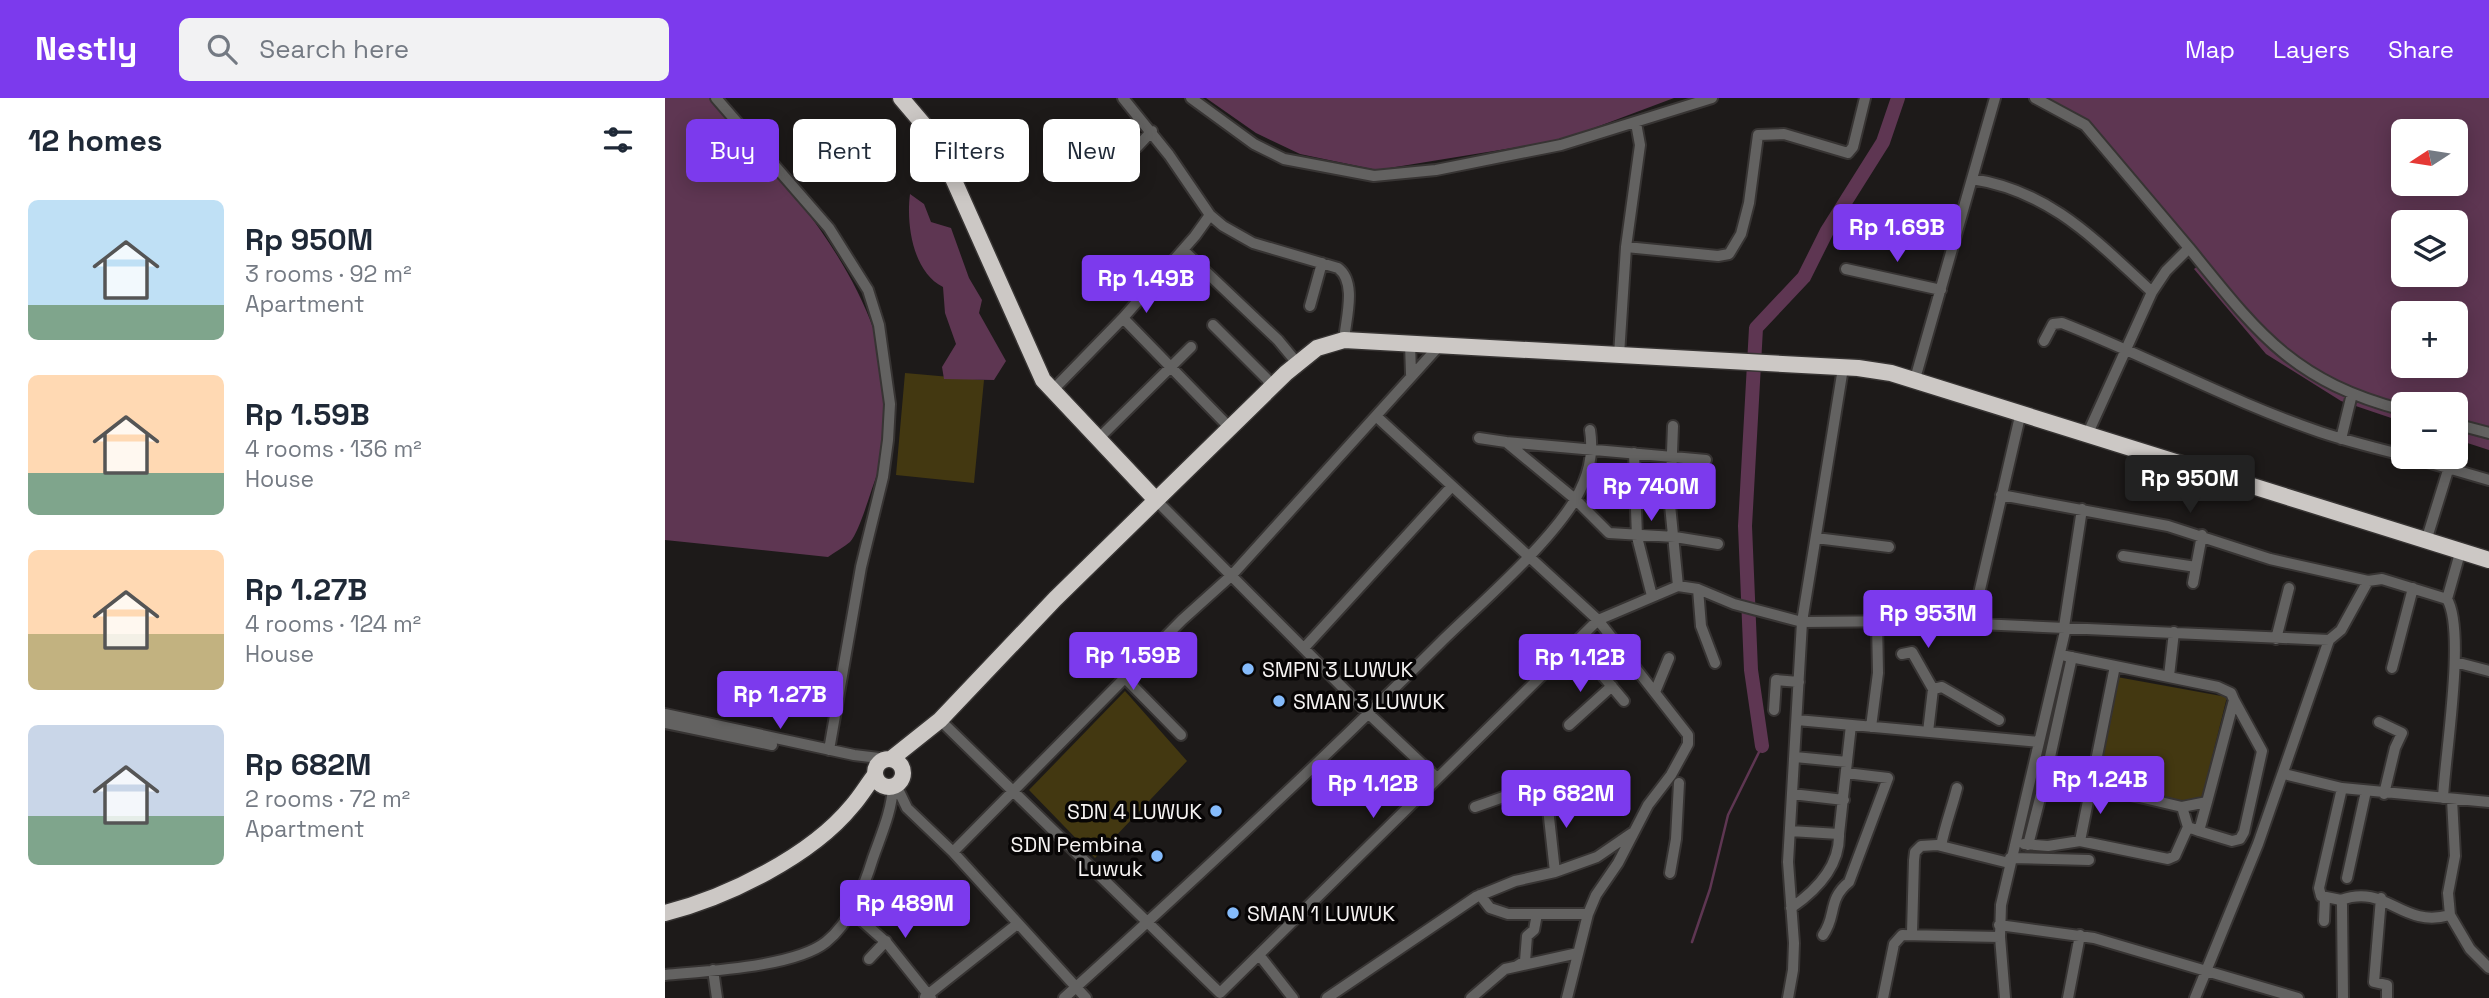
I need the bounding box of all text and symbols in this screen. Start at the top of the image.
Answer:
search box [179,18,669,81]
text: Nestly [35,28,137,70]
icon: search [203,30,241,68]
text: Search here [259,32,409,66]
text: Map [2185,34,2235,65]
text: Layers [2273,34,2350,65]
text: Share [2388,34,2454,65]
chip: Buy [686,119,779,182]
chip: Rent [793,119,896,182]
chip: Filters [910,119,1029,182]
chip: New [1043,119,1140,182]
north arrow [2391,119,2467,196]
map controls [2391,119,2468,469]
text: 12 homes [28,121,163,160]
icon: filters [599,121,637,159]
pin: Rp 1.69B [1825,204,1969,264]
button: layers [2391,210,2468,287]
text: Rp 1.69B [1849,212,1945,242]
text: Rp 950M [245,220,373,259]
icon: home [84,228,168,312]
pin: Rp 1.49B [1074,256,1218,315]
text: 3 rooms · 92 m² [245,259,412,289]
text: Rp 1.49B [1098,263,1194,293]
text: Apartment [245,289,365,319]
button: + [2391,301,2468,378]
button: − [2391,392,2468,469]
text: Rp 1.59B [245,395,370,434]
icon: home [84,403,168,487]
text: 4 rooms · 136 m² [245,434,422,464]
pin: Rp 950M [2125,456,2255,515]
text: Rp 950M [2141,463,2239,493]
text: House [245,464,314,494]
pin: Rp 740M [1586,464,1716,523]
text: Rp 740M [1603,471,1699,501]
text: Rp 1.27B [245,570,367,609]
icon: home [84,578,168,662]
pin: Rp 953M [1863,590,1993,650]
text: Rp 953M [1879,598,1977,628]
text: 4 rooms · 124 m² [245,609,421,639]
pin: Rp 1.59B [1061,632,1205,692]
pin: Rp 1.12B [1508,634,1652,694]
text: House [245,639,314,669]
text: Rp 1.59B [1085,640,1181,670]
text: Rp 1.12B [1535,642,1625,672]
place label: SMPN 3 LUWUK [1262,656,1414,683]
marker: SMPN 3 LUWUK [1240,661,1256,677]
pin: Rp 1.27B [708,672,852,731]
text: Rp 1.27B [733,679,827,709]
place label: SMAN 3 LUWUK [1293,688,1445,715]
marker: SMAN 3 LUWUK [1271,693,1287,709]
text: Rp 682M [245,745,372,784]
icon: home [84,753,168,837]
pin: Rp 1.24B [2028,756,2172,816]
pin: Rp 1.12B [1301,760,1445,820]
text: Rp 1.24B [2052,764,2148,794]
text: Rp 1.12B [1328,768,1418,798]
pin: Rp 682M [1501,770,1631,830]
text: Rp 682M [1517,778,1615,808]
text: 2 rooms · 72 m² [245,784,410,814]
place label: SDN 4 LUWUK [1067,798,1202,825]
marker: SDN 4 LUWUK [1208,803,1224,819]
text: Apartment [245,814,365,844]
place label: SDN Pembina Luwuk [1011,831,1143,882]
marker: SDN Pembina Luwuk [1149,848,1165,864]
pin: Rp 489M [840,880,970,940]
text: Rp 489M [856,888,954,918]
place label: SMAN 1 LUWUK [1247,900,1395,927]
marker: SMAN 1 LUWUK [1225,905,1241,921]

